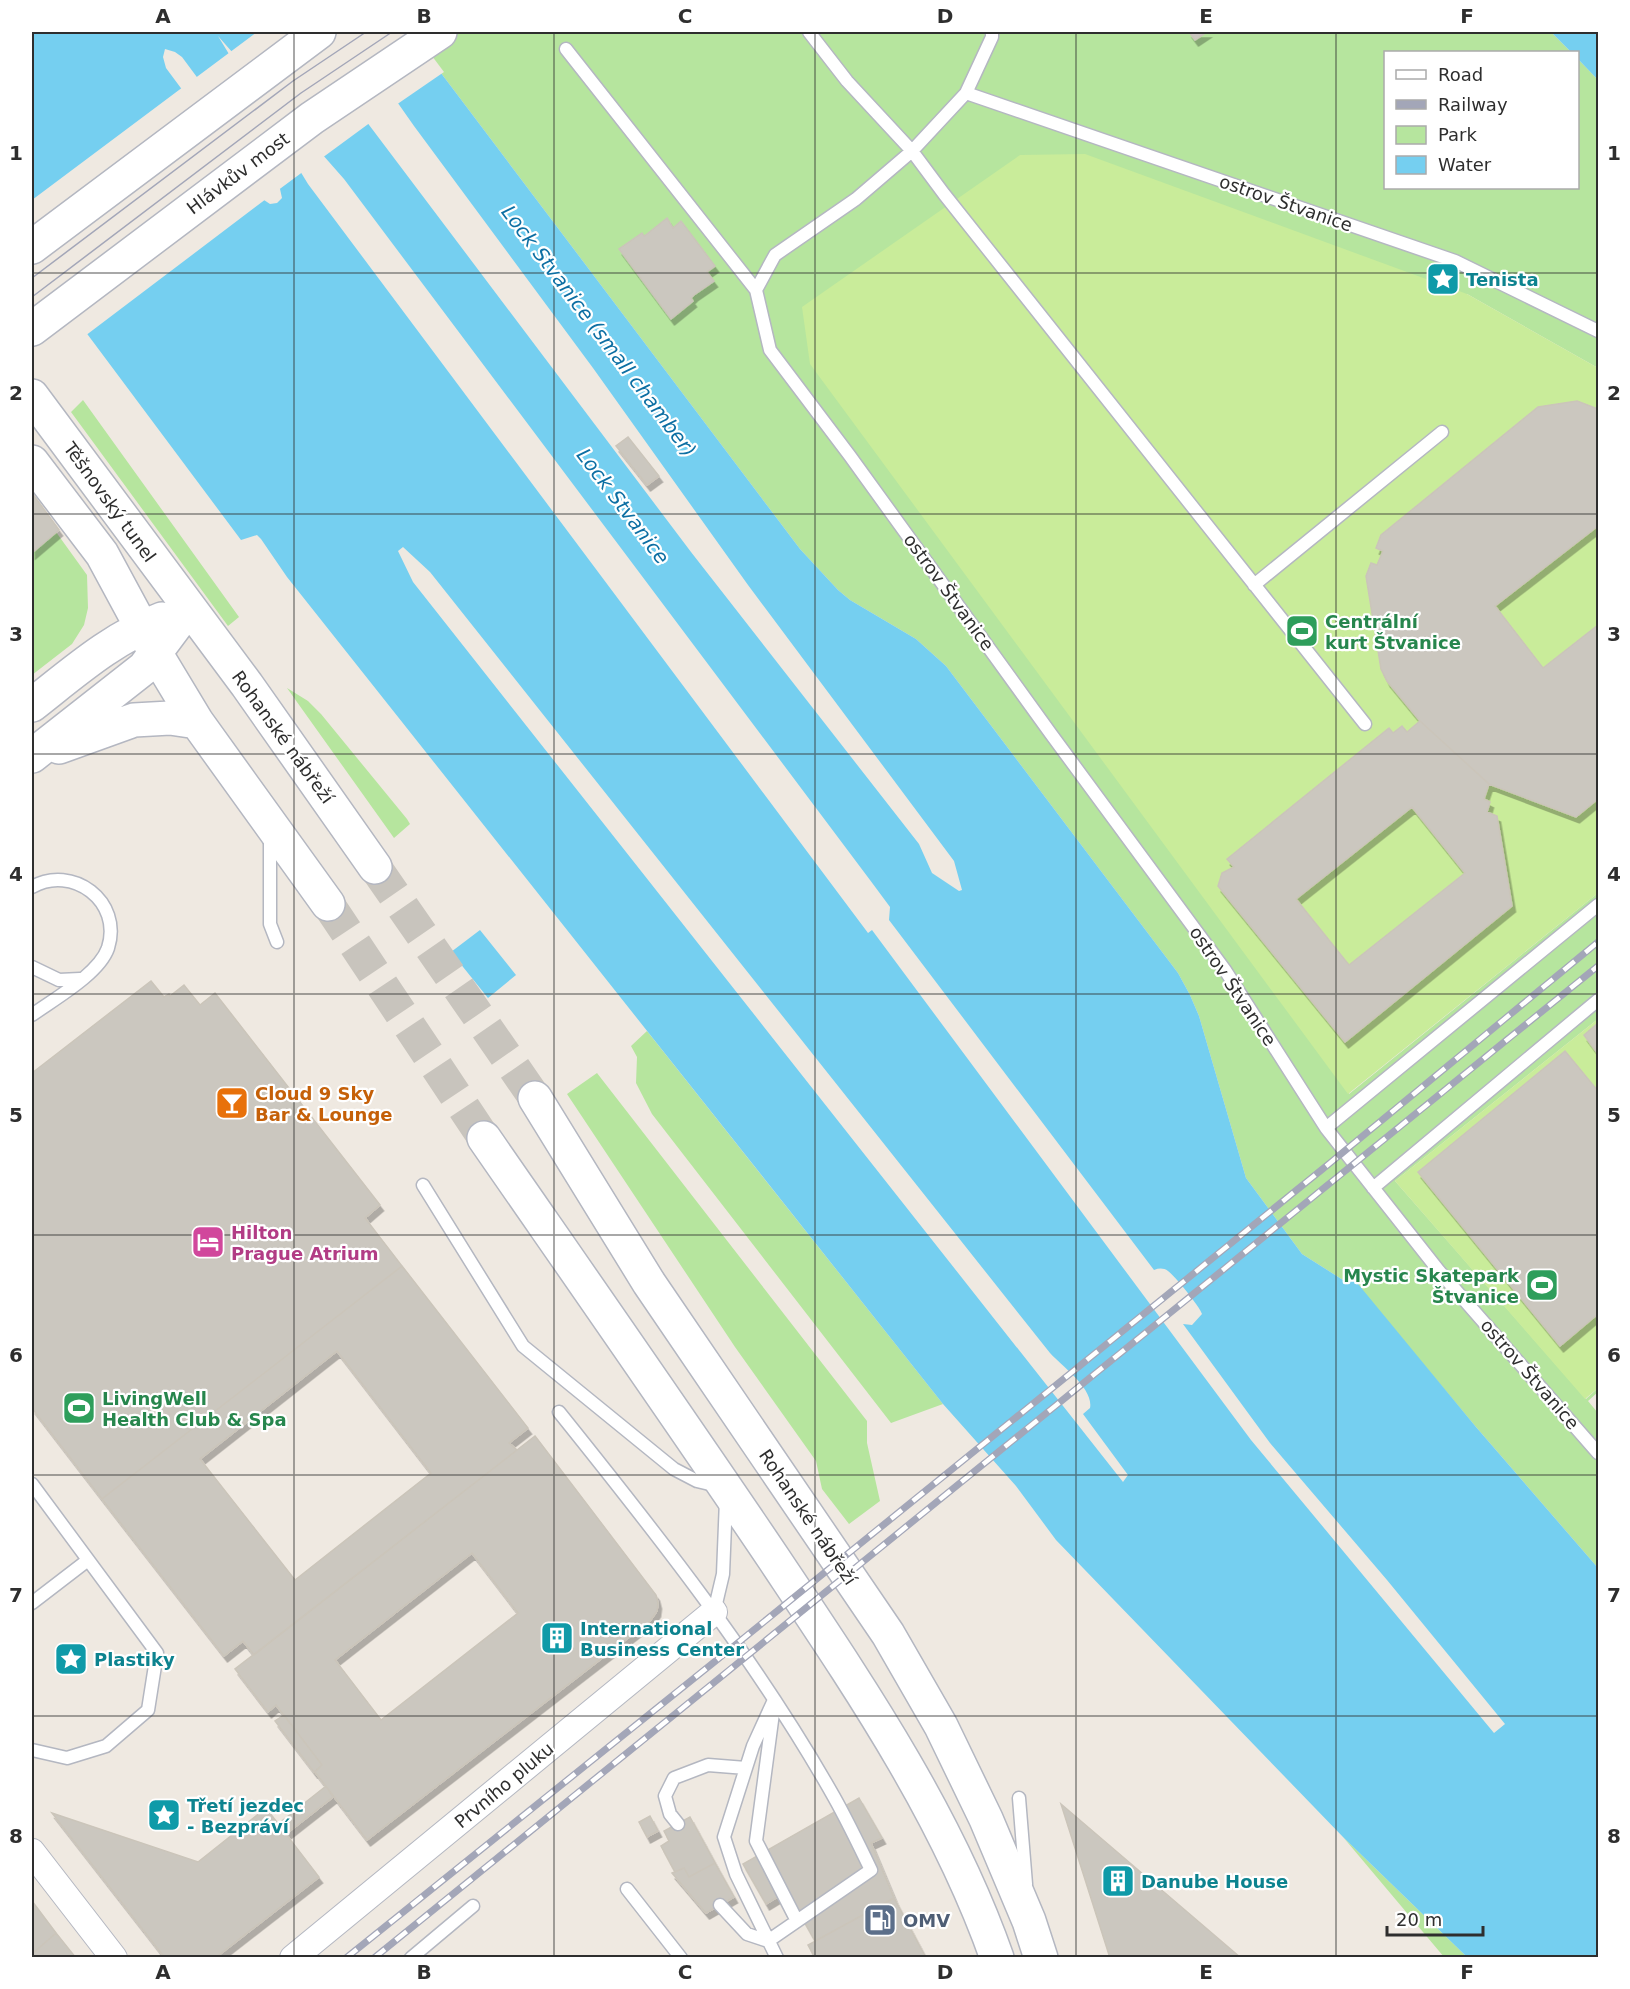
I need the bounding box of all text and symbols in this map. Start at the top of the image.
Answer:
text: A [155,4,171,28]
text: B [416,4,432,28]
text: C [678,4,692,28]
text: D [937,4,953,28]
text: E [1199,4,1213,28]
text: F [1460,4,1474,28]
legend [1384,51,1579,189]
text: Road [1438,64,1483,85]
text: Railway [1438,94,1508,115]
text: Park [1438,124,1477,145]
street label: Hlávkův most [183,128,293,218]
text: 1 [9,141,23,165]
text: 1 [1607,141,1621,165]
text: Water [1438,154,1492,175]
street label: ostrov Štvanice [1217,170,1355,236]
water label: Lock Stvanice (small chamber) [497,201,701,461]
place icon: Tenista [1425,261,1461,297]
place label: Tenista [1466,269,1539,290]
text: 2 [9,381,23,405]
text: 2 [1607,381,1621,405]
street label: Těšnovský tunel [59,437,161,566]
water label: Lock Stvanice [572,443,674,569]
street label: ostrov Štvanice [900,529,998,655]
place label: Centrální kurt Štvanice [1325,611,1461,653]
sports icon: Centrální kurt Štvanice [1284,613,1320,649]
text: 3 [9,622,23,646]
text: 3 [1607,622,1621,646]
street label: Rohanské nábřeží [228,667,339,808]
text: 4 [9,862,23,886]
text: 4 [1607,862,1621,886]
street label: ostrov Štvanice [1185,922,1281,1050]
place label: Cloud 9 Sky Bar & Lounge [255,1083,393,1125]
bar icon: Cloud 9 Sky Bar & Lounge [214,1085,250,1121]
text: 5 [9,1103,23,1127]
text: 5 [1607,1103,1621,1127]
place label: Hilton Prague Atrium [231,1222,379,1264]
hotel icon: Hilton Prague Atrium [190,1224,226,1260]
place label: Mystic Skatepark Štvanice [1343,1265,1520,1307]
sports icon: Mystic Skatepark Štvanice [1524,1267,1560,1303]
street label: ostrov Štvanice [1476,1315,1584,1433]
text: 6 [9,1343,23,1367]
text: 6 [1607,1343,1621,1367]
place label: LivingWell Health Club & Spa [102,1388,287,1430]
sports icon: LivingWell Health Club & Spa [61,1390,97,1426]
street label: Rohanské nábřeží [755,1445,862,1590]
text: 7 [9,1583,23,1607]
text: 7 [1607,1583,1621,1607]
place label: International Business Center [580,1618,744,1660]
building icon: International Business Center [539,1620,575,1656]
place icon: Plastiky [53,1641,89,1677]
place label: Plastiky [94,1649,175,1670]
street label: Prvního pluku [450,1738,558,1832]
place label: Třetí jezdec - Bezpráví [187,1795,304,1837]
place icon: Třetí jezdec - Bezpráví [146,1797,182,1833]
text: 8 [9,1824,23,1848]
text: 8 [1607,1824,1621,1848]
building icon: Danube House [1100,1863,1136,1899]
place label: Danube House [1141,1871,1288,1892]
scale bar [1387,1899,1483,1937]
fuel station icon: OMV [862,1902,898,1938]
text: 20 m [1396,1909,1442,1930]
place label: OMV [903,1910,950,1931]
text: A [155,1960,171,1984]
text: B [416,1960,432,1984]
text: C [678,1960,692,1984]
text: D [937,1960,953,1984]
text: E [1199,1960,1213,1984]
text: F [1460,1960,1474,1984]

